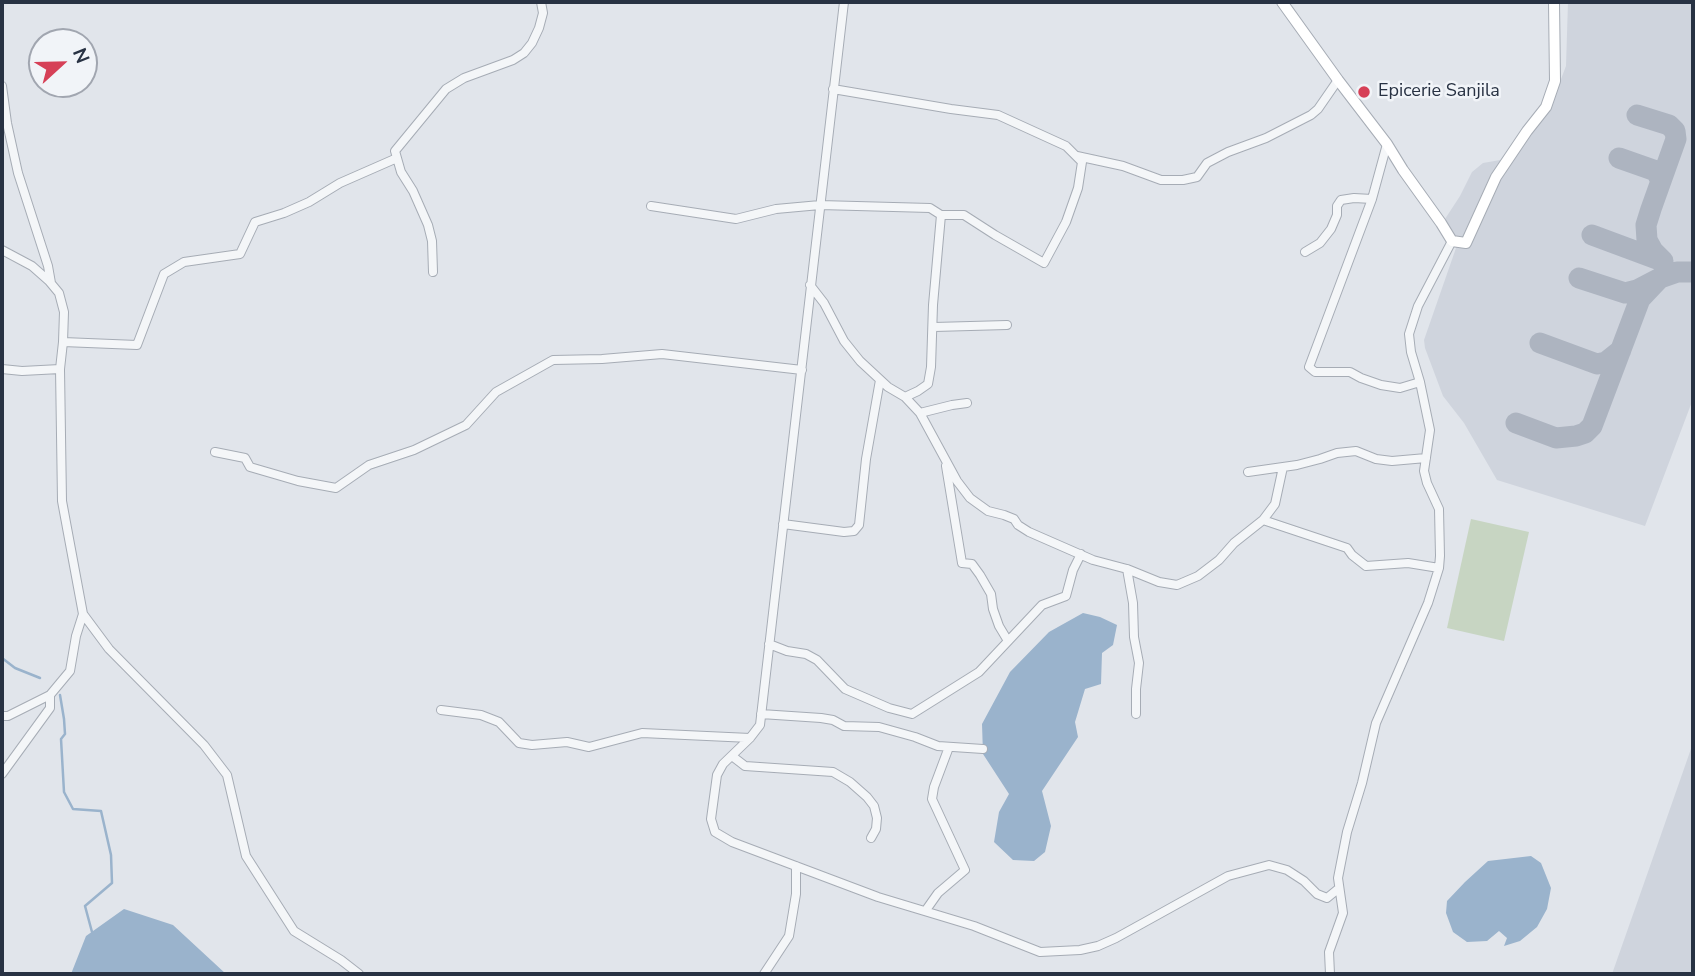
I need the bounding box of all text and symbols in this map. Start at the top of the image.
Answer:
north arrow [28,28,98,98]
text: N [66,44,95,67]
place label: Epicerie Sanjila [1378,81,1500,103]
marker: Epicerie Sanjila [1356,84,1372,100]

